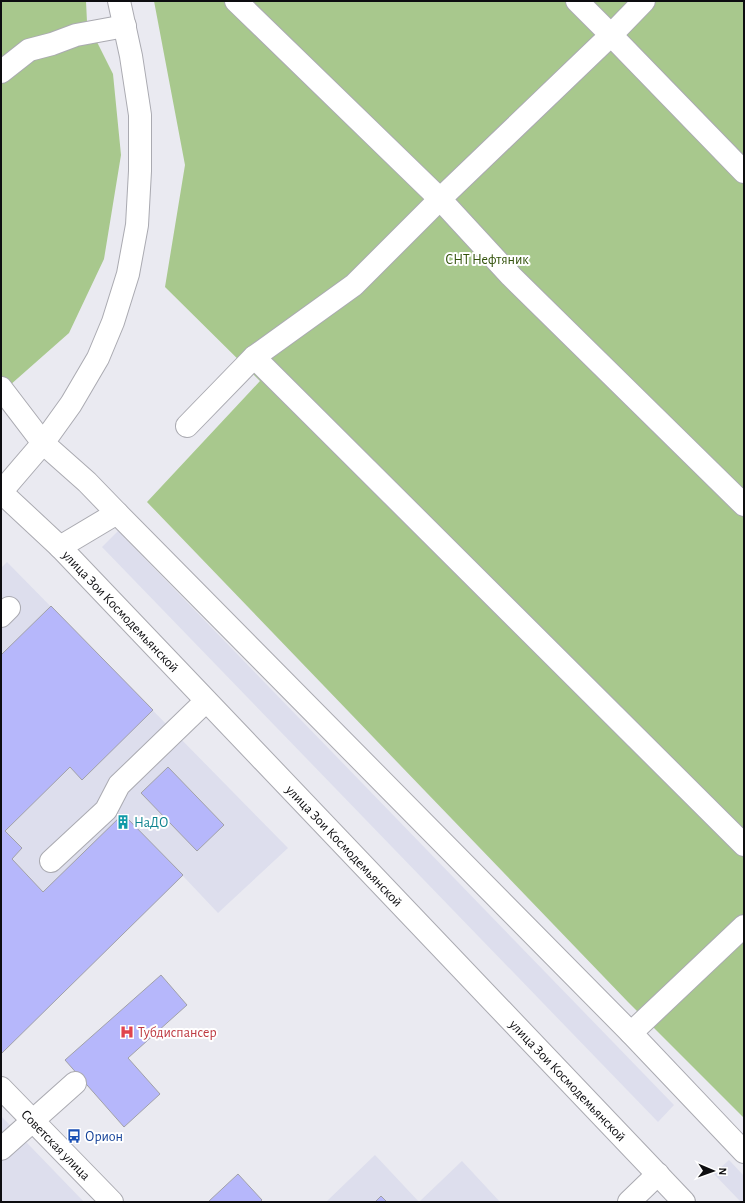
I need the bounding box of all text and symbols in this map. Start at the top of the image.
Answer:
park label: СНТ Нефтяник [445,253,529,267]
street label: улица Зои Космодемьянской [59,547,181,675]
street label: улица Зои Космодемьянской [282,782,405,910]
building icon: НаДО [115,814,131,830]
place label: НаДО [134,816,168,830]
street label: улица Зои Космодемьянской [506,1017,628,1144]
hospital icon: Тубдиспансер [119,1024,135,1040]
place label: Тубдиспансер [138,1026,217,1040]
street label: Советская улица [18,1107,93,1184]
bus stop icon: Орион [66,1128,82,1144]
place label: Орион [85,1130,123,1144]
north arrow [693,1151,733,1191]
text: N [717,1167,728,1175]

